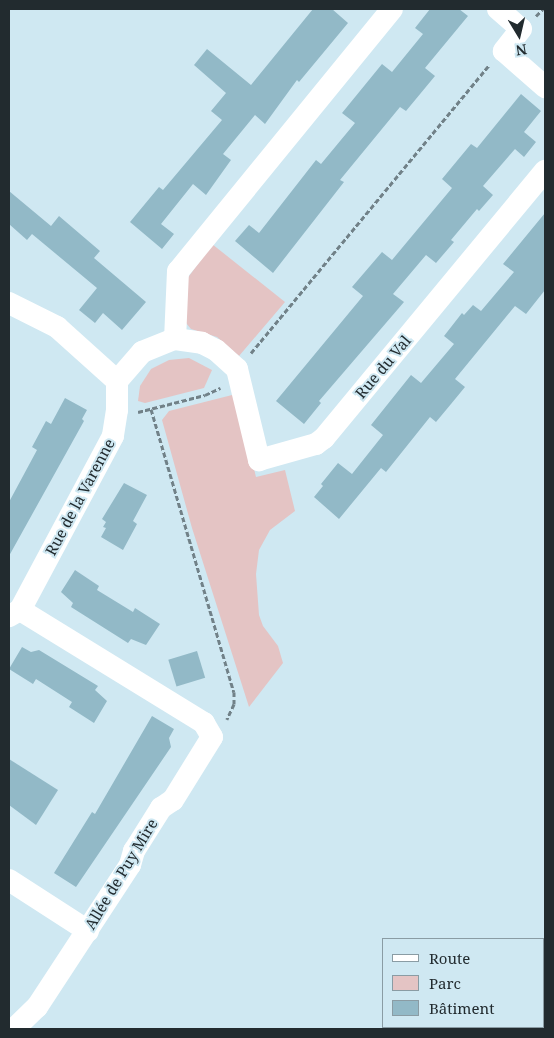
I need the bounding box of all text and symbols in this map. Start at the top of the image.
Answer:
north arrow [494,10,544,60]
text: N [514,40,528,61]
street label: Rue du Val [352,332,414,402]
street label: Rue de la Varenne [42,436,118,558]
street label: Allée de Puy Mire [81,815,161,933]
legend [382,938,544,1028]
text: Route [429,948,470,968]
text: Parc [429,973,461,993]
text: Bâtiment [429,998,495,1018]

